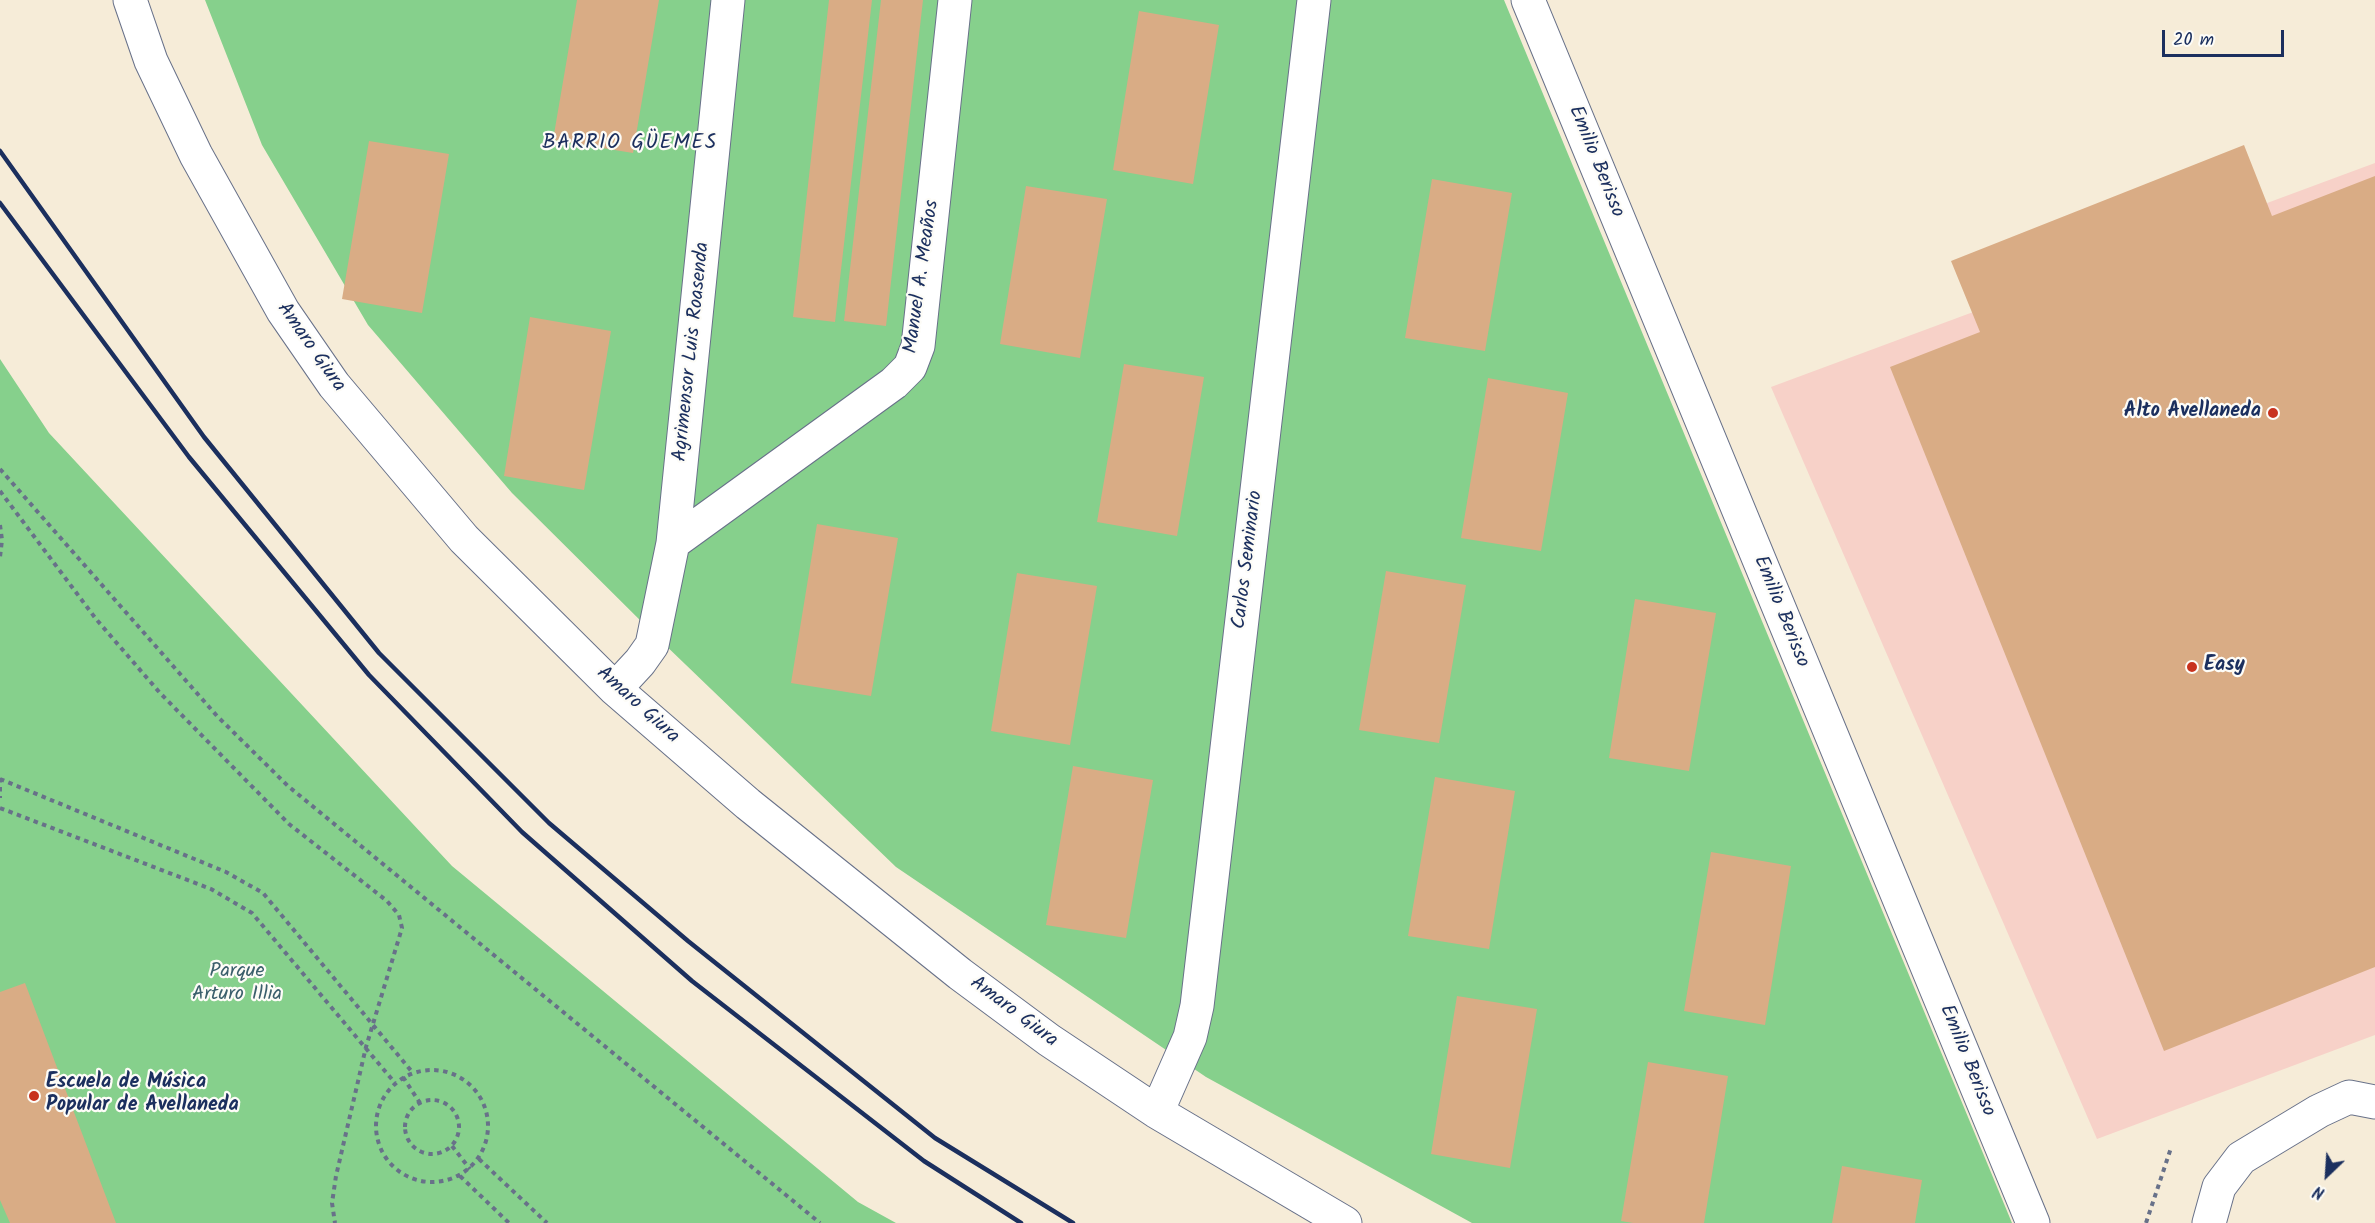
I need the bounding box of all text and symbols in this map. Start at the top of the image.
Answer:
scale bar [2165,18,2286,56]
text: 20 m [2173,26,2214,55]
street label: Emilio Berisso [1562,103,1628,221]
district label: BARRIO GÜEMES [542,131,718,157]
street label: Manuel A. Meaños [900,199,946,355]
street label: Agrimensor Luis Roasenda [670,241,716,463]
street label: Amaro Giura [270,299,350,397]
place label: Alto Avellaneda [2124,401,2261,425]
marker: Alto Avellaneda [2266,406,2280,420]
street label: Carlos Seminario [1229,489,1269,631]
street label: Emilio Berisso [1747,553,1813,671]
place label: Easy [2204,655,2245,679]
marker: Easy [2185,660,2199,674]
street label: Amaro Giura [590,662,684,750]
park label: Parque Arturo Illia [192,961,282,1008]
street label: Amaro Giura [964,972,1062,1054]
street label: Emilio Berisso [1933,1002,1999,1120]
place label: Escuela de Música Popular de Avellaneda [46,1072,239,1119]
marker: Escuela de Música Popular de Avellaneda [27,1089,41,1103]
north arrow [2297,1145,2357,1205]
text: N [2309,1178,2329,1205]

